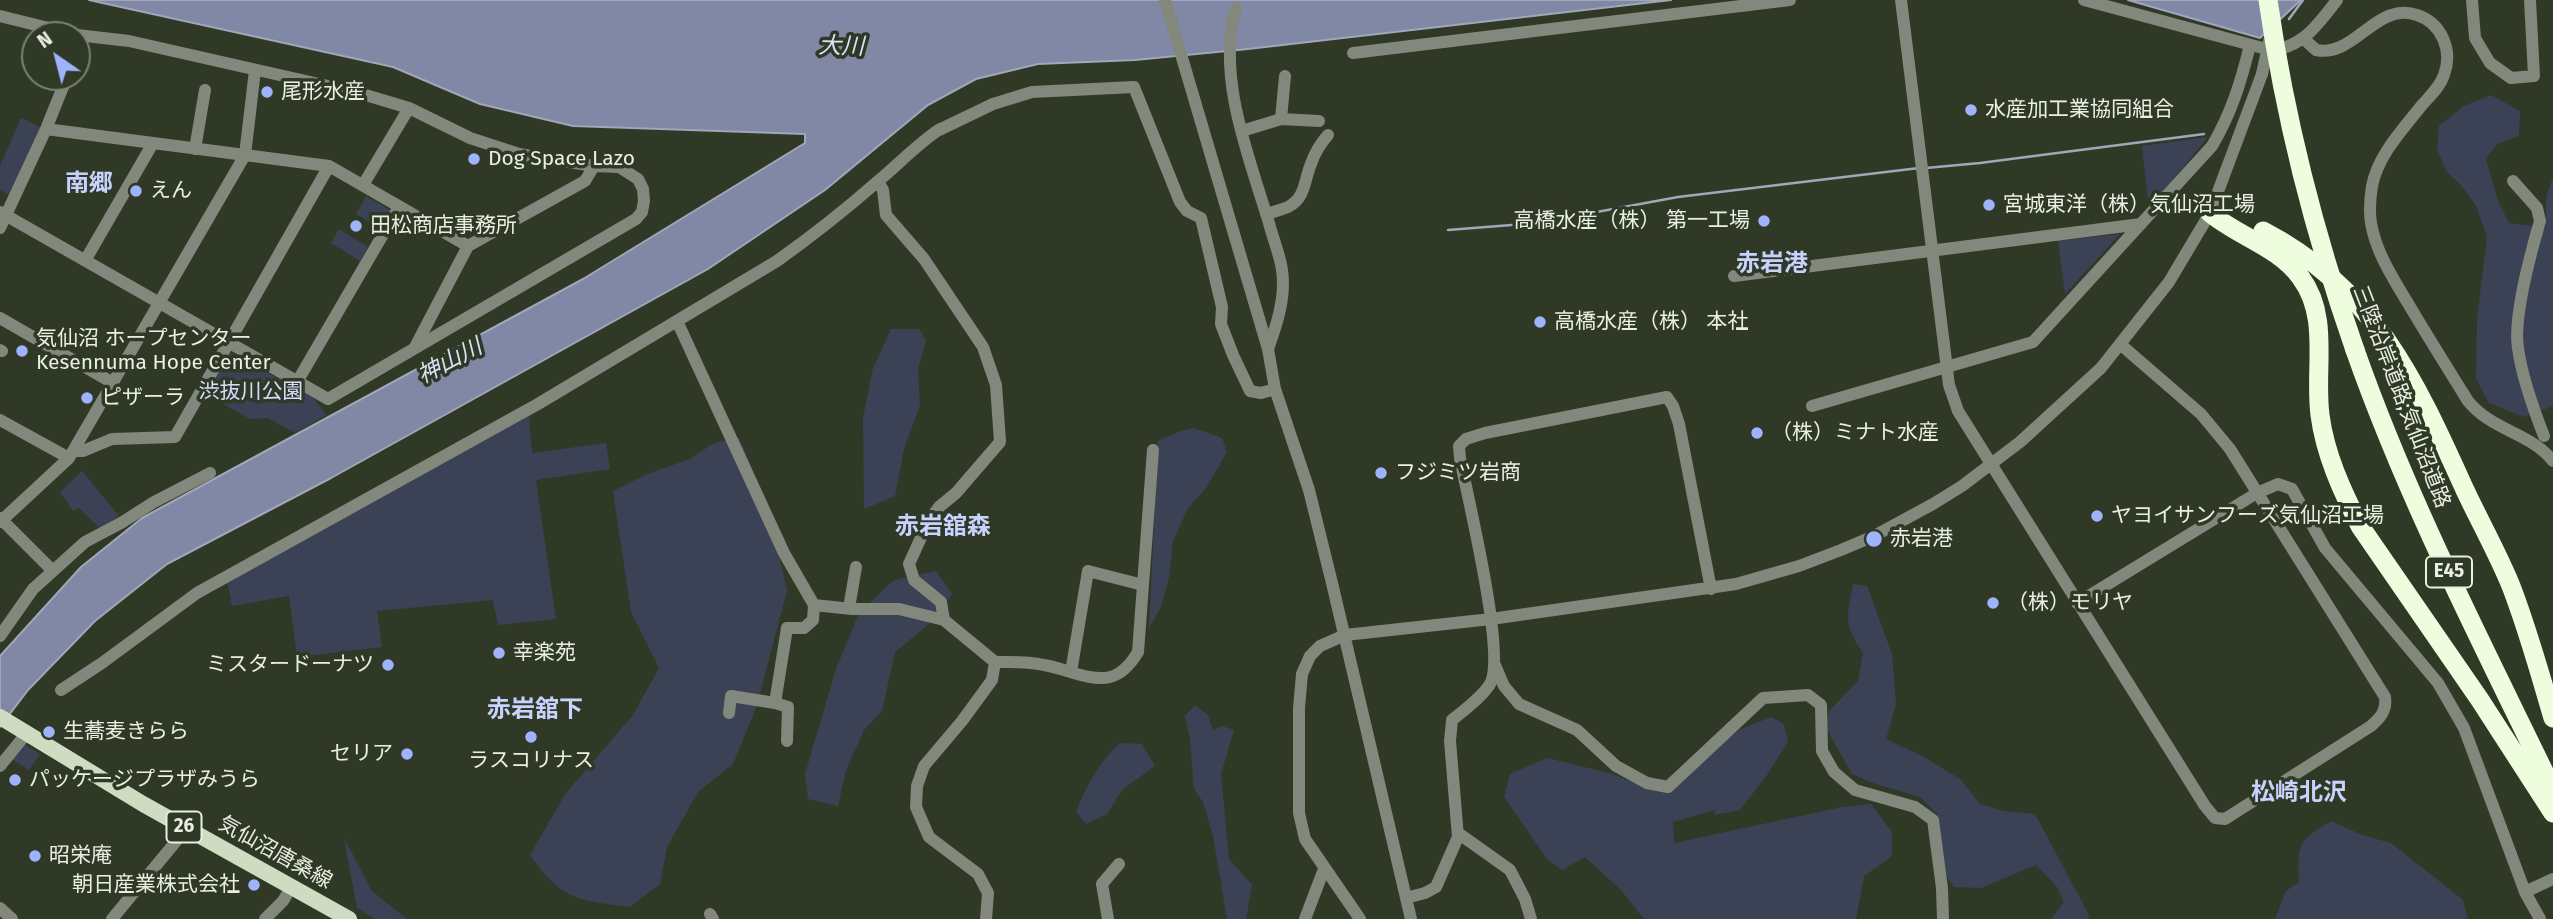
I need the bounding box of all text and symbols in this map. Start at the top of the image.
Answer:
north arrow [21,21,91,91]
text: N [33,27,57,53]
water label: 大川 [818,33,864,61]
place label: 尾形水産 [281,79,365,105]
marker: 尾形水産 [259,84,275,100]
place label: 水産加工業協同組合 [1985,97,2174,123]
marker: 水産加工業協同組合 [1963,102,1979,118]
place label: Dog Space Lazo [488,146,635,172]
marker: Dog Space Lazo [466,151,482,167]
district label: 南郷 [65,170,113,198]
place label: えん [150,178,192,204]
marker: えん [128,183,144,199]
place label: 宮城東洋（株）気仙沼工場 [2003,192,2255,218]
marker: 宮城東洋（株）気仙沼工場 [1981,197,1997,213]
place label: 高橋水産（株） 第一工場 [1513,208,1750,234]
place label: 田松商店事務所 [370,213,517,239]
marker: 高橋水産（株） 第一工場 [1756,213,1772,229]
marker: 田松商店事務所 [348,218,364,234]
district label: 赤岩港 [1736,250,1808,278]
street label: 三陸沿岸道路;気仙沼道路 [2347,282,2455,512]
place label: 高橋水産（株） 本社 [1554,309,1749,335]
marker: 高橋水産（株） 本社 [1532,314,1548,330]
place label: 気仙沼 ホープセンター Kesennuma Hope Center [36,326,271,376]
water label: 神山川 [413,334,487,390]
marker: 気仙沼 ホープセンター Kesennuma Hope Center [14,343,30,359]
park label: 渋抜川公園 [199,379,303,405]
place label: ピザーラ [101,385,185,411]
marker: ピザーラ [79,390,95,406]
place label: （株）ミナト水産 [1771,420,1939,446]
marker: （株）ミナト水産 [1749,425,1765,441]
place label: フジミツ岩商 [1395,460,1521,486]
marker: フジミツ岩商 [1373,465,1389,481]
place label: ヤヨイサンフーズ気仙沼工場 [2111,503,2384,529]
marker: ヤヨイサンフーズ気仙沼工場 [2089,508,2105,524]
district label: 赤岩舘森 [895,513,991,541]
place label: 赤岩港 [1890,526,1953,552]
marker: 赤岩港 [1864,529,1884,549]
road number: E45 [2426,556,2472,587]
place label: （株）モリヤ [2007,590,2133,616]
marker: （株）モリヤ [1985,595,2001,611]
place label: 幸楽苑 [513,640,576,666]
marker: 幸楽苑 [491,645,507,661]
place label: ミスタードーナツ [206,652,374,678]
marker: ミスタードーナツ [380,657,396,673]
district label: 赤岩舘下 [487,696,583,724]
place label: 生蕎麦きらら [63,719,189,745]
marker: 生蕎麦きらら [41,724,57,740]
marker: ラスコリナス [523,729,539,745]
place label: セリア [330,741,393,767]
marker: セリア [399,746,415,762]
place label: ラスコリナス [468,748,594,774]
place label: パッケージプラザみうら [29,767,260,793]
marker: パッケージプラザみうら [7,772,23,788]
district label: 松崎北沢 [2251,779,2347,807]
street label: 気仙沼唐桑線 [214,811,336,895]
road number: 26 [166,812,202,842]
place label: 昭栄庵 [49,843,112,869]
marker: 昭栄庵 [27,848,43,864]
place label: 朝日産業株式会社 [72,872,240,898]
marker: 朝日産業株式会社 [246,877,262,893]

